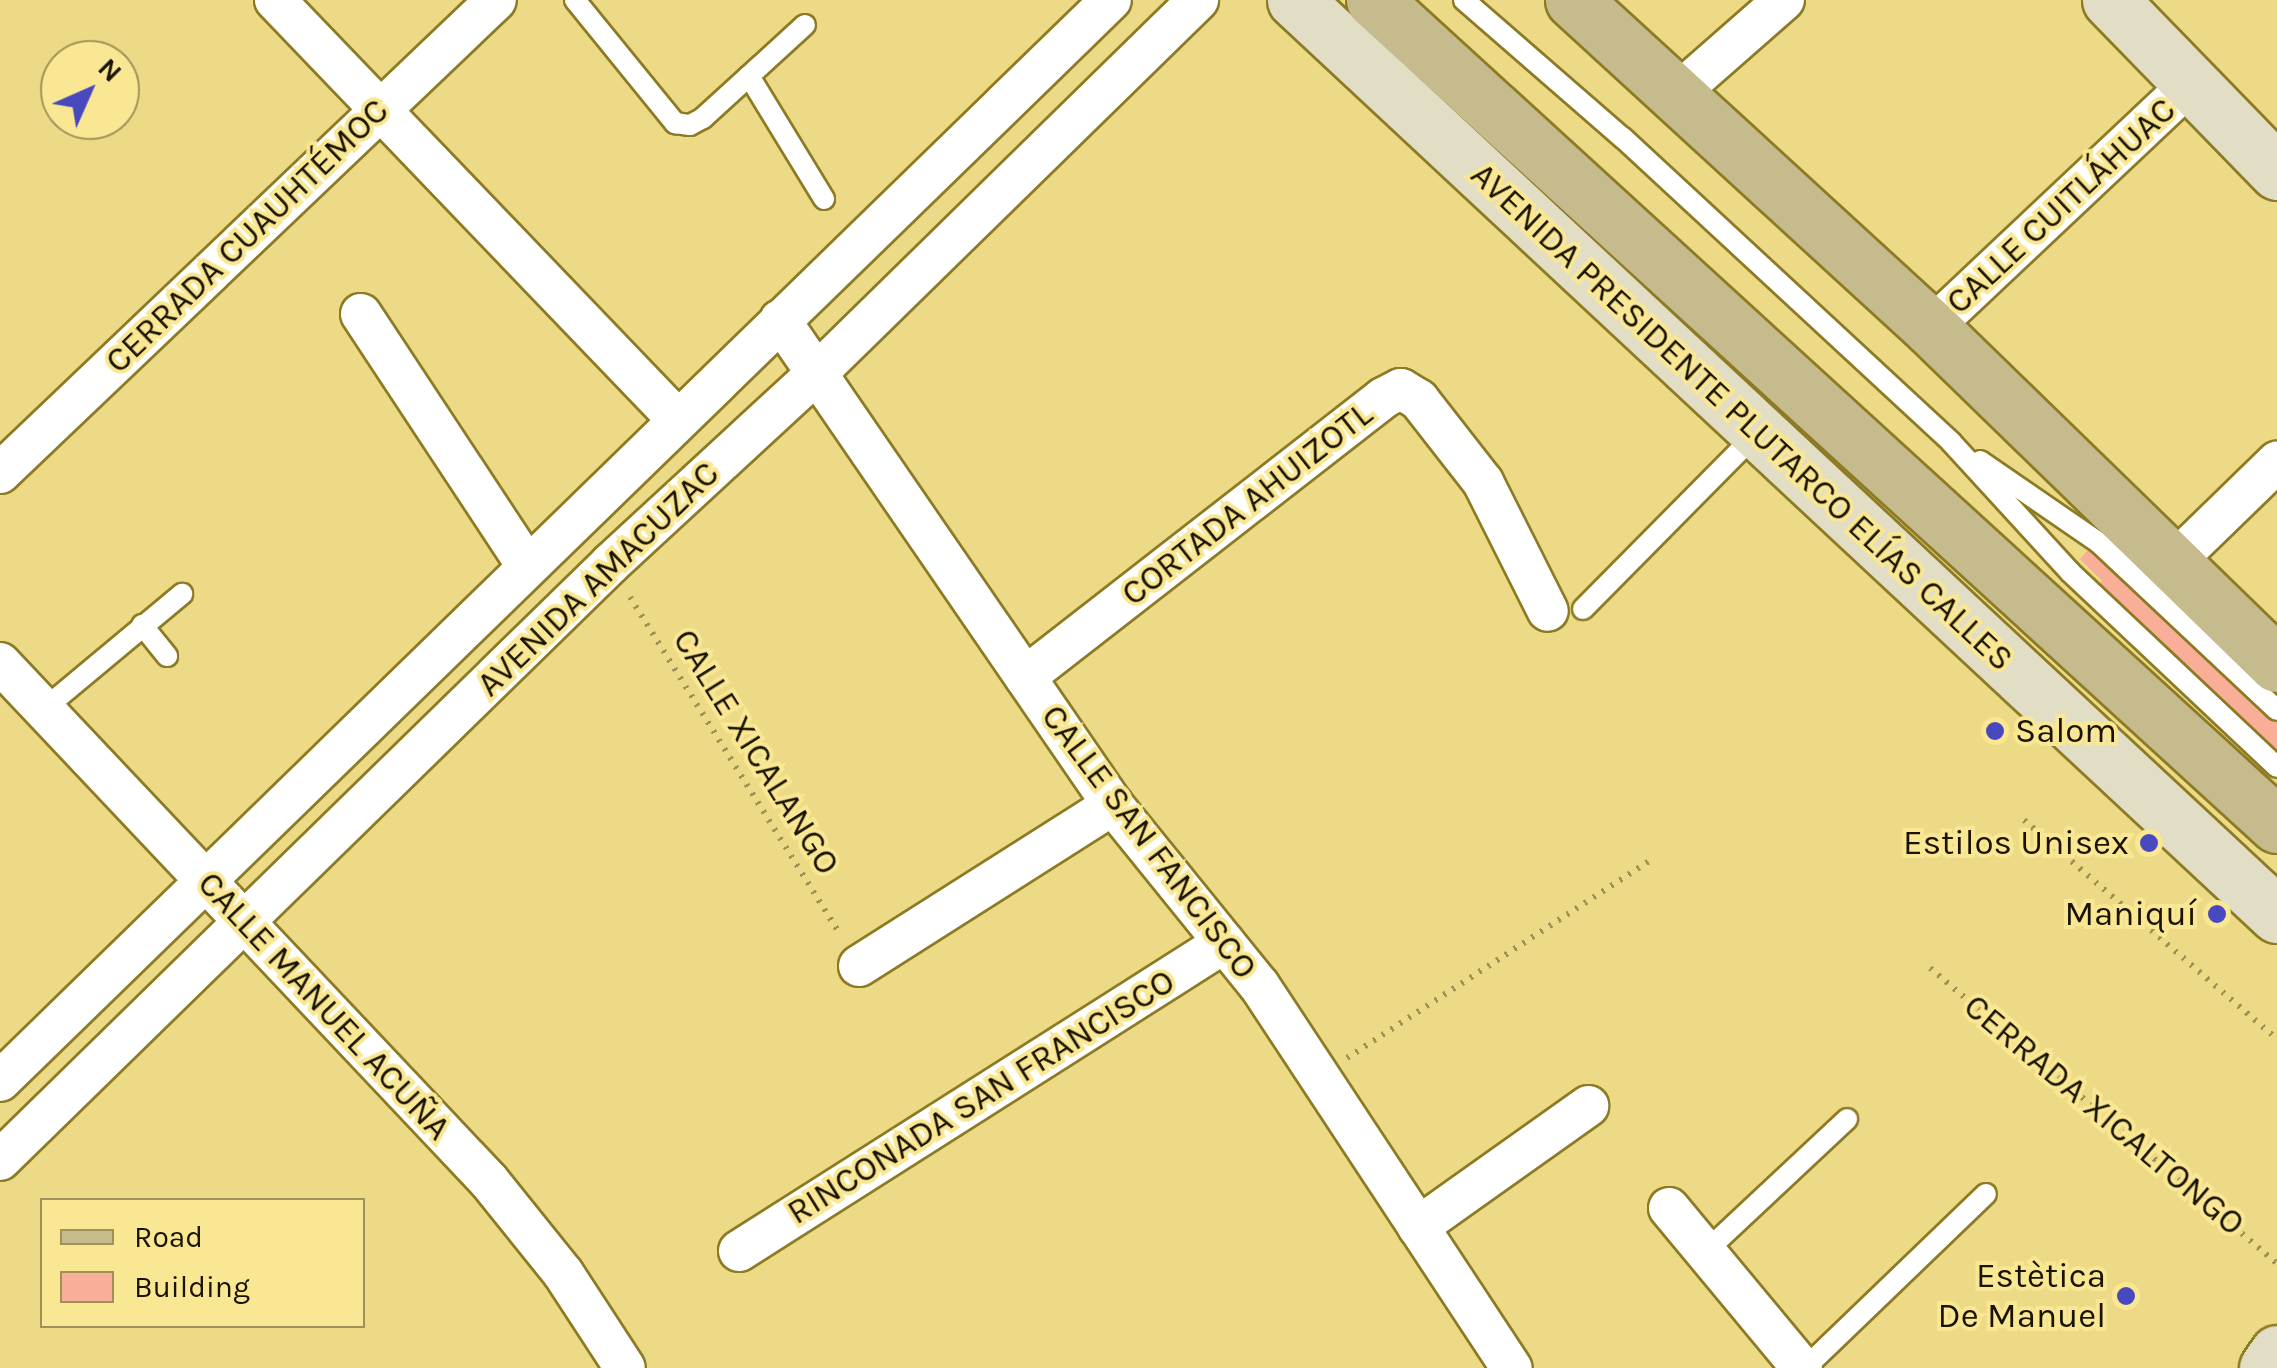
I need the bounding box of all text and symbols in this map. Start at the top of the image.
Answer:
north arrow [40,40,140,140]
text: N [91,51,129,89]
street label: CALLE CUITLÁHUAC [1938,89,2184,323]
street label: CERRADA CUAUHTÉMOC [97,90,397,382]
street label: AVENIDA PRESIDENTE PLUTARCO ELÍAS CALLES [1462,154,2022,680]
street label: CORTADA AHUIZOTL [1113,393,1381,615]
street label: AVENIDA AMACUZAC [468,453,728,705]
street label: CALLE XICALANGO [664,621,848,883]
street label: CALLE SAN FANCISCO [1032,697,1266,987]
place label: Salom [2015,710,2117,752]
marker: Salom [1984,720,2006,742]
place label: Estilos Unisex [1903,822,2129,864]
marker: Estilos Unisex [2138,832,2160,854]
street label: CALLE MANUEL ACUÑA [189,863,459,1149]
place label: Maniquí [2064,893,2197,935]
marker: Maniquí [2206,903,2228,925]
street label: RINCONADA SAN FRANCISCO [780,960,1182,1234]
street label: CERRADA XICALTONGO [1955,985,2253,1245]
legend [40,1198,365,1328]
text: Road [134,1219,203,1255]
place label: Estètica De Manuel [1938,1255,2106,1337]
text: Building [134,1269,250,1305]
marker: Estètica De Manuel [2115,1285,2137,1307]

